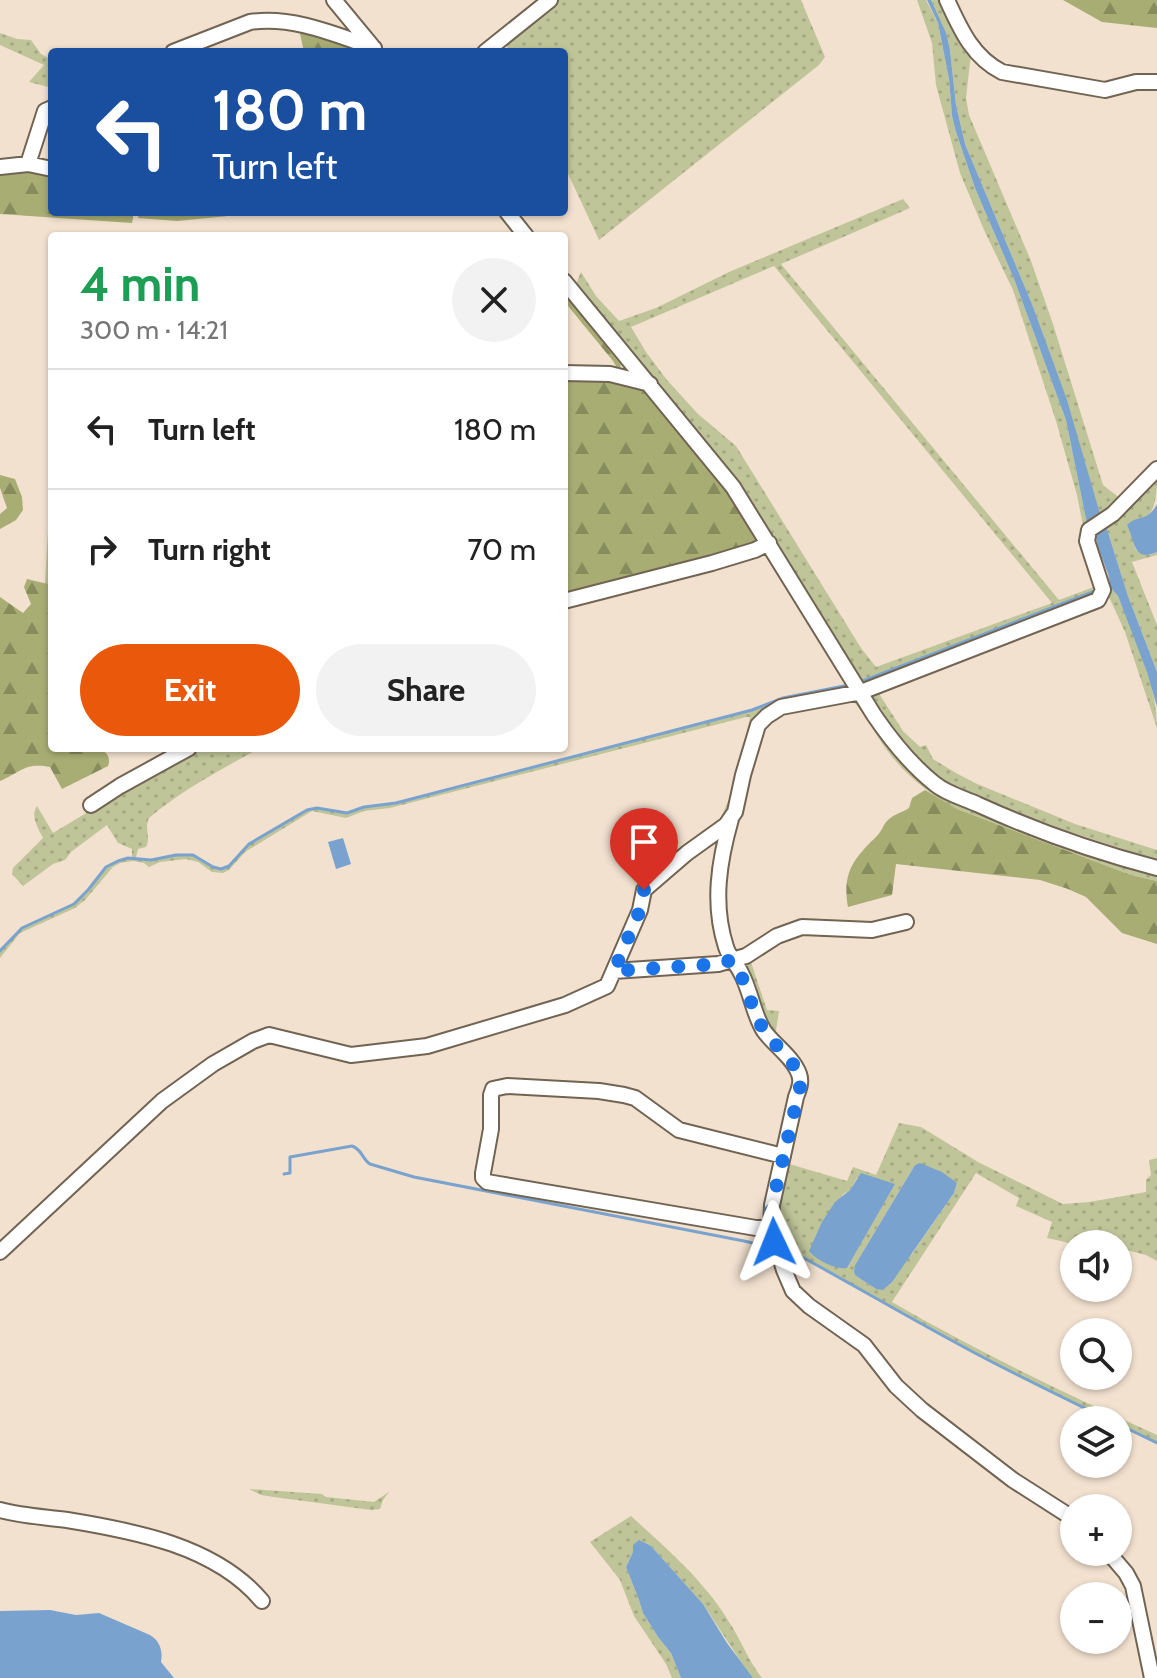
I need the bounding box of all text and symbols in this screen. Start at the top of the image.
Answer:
text: 180 m [212,76,367,144]
icon: left [80,80,184,184]
text: Turn left [212,144,337,188]
text: 4 min [80,255,200,313]
button: close [452,258,536,342]
text: 300 m · 14:21 [80,314,228,346]
icon: left [80,407,124,451]
text: Turn left [148,411,256,448]
text: 180 m [454,411,536,448]
icon: right [80,527,124,571]
text: Turn right [148,531,271,568]
text: 70 m [467,531,536,568]
button: Exit [80,644,300,736]
button: Share [316,644,536,736]
pin [610,808,678,890]
icon: arrive [622,820,666,864]
position arrow [732,1200,816,1284]
map controls [1060,1230,1132,1654]
button: sound [1060,1230,1132,1302]
button: search [1060,1318,1132,1390]
button: layers [1060,1406,1132,1478]
button: + [1060,1494,1132,1566]
button: − [1060,1582,1132,1654]

